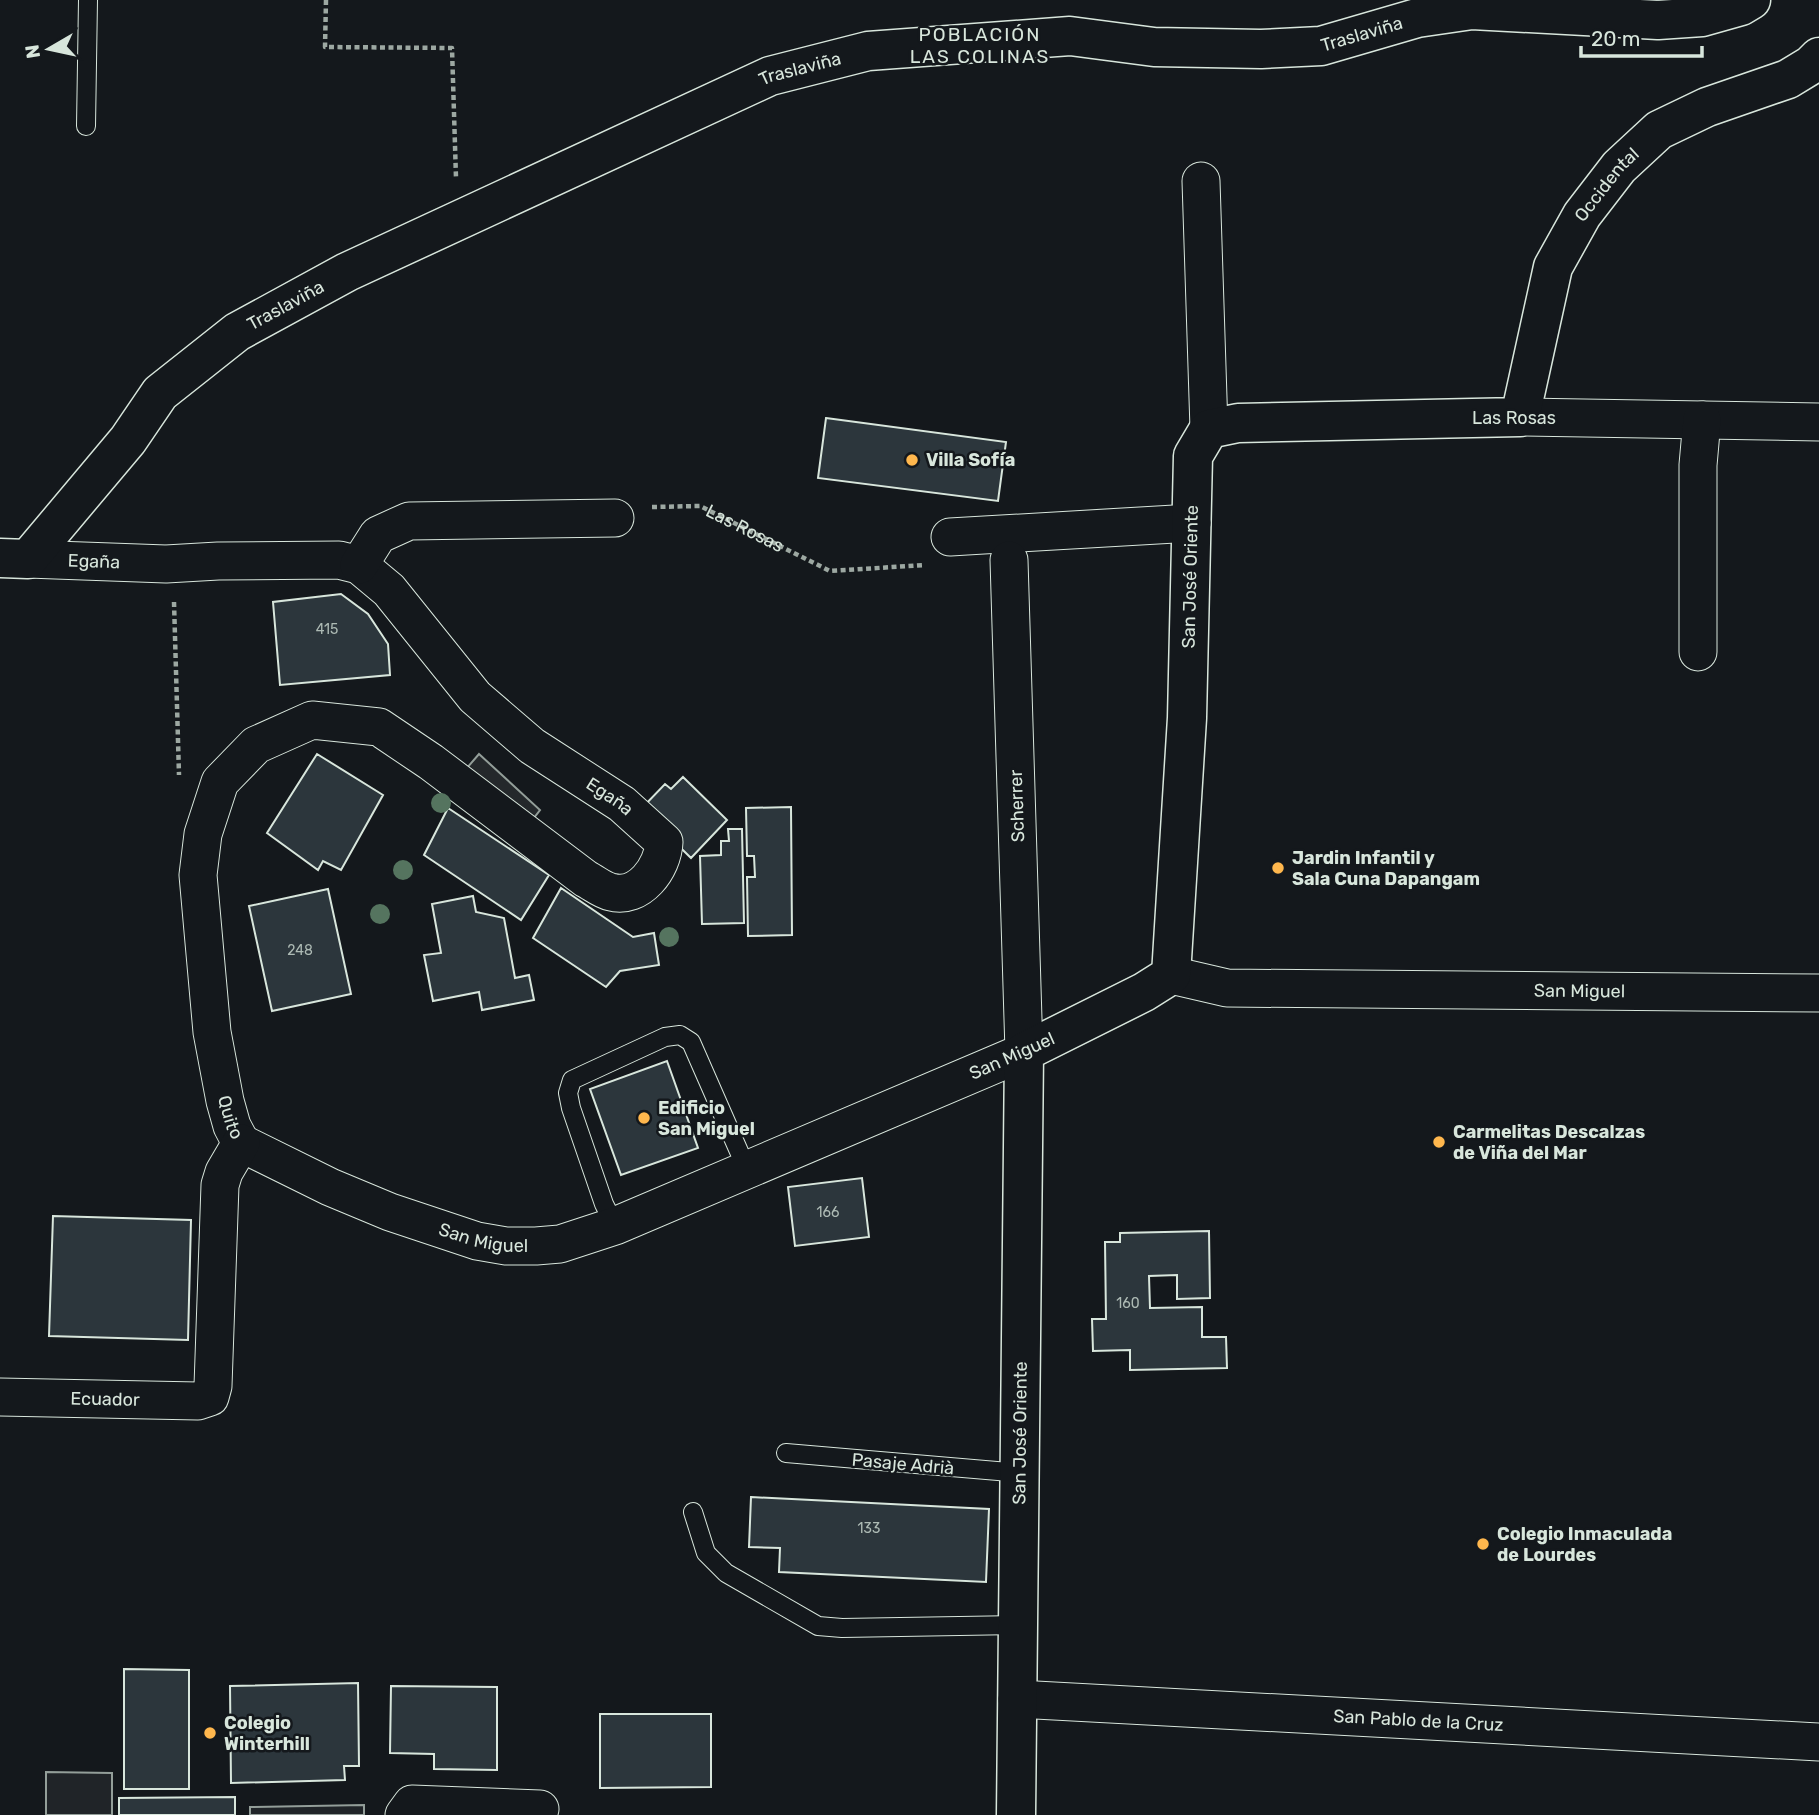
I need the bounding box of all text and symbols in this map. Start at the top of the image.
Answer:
street label: Traslaviña [1318,12,1405,56]
north arrow [14,14,84,84]
scale bar [1581,14,1702,58]
district label: POBLACIÓN LAS COLINAS [910,23,1050,68]
text: 20 m [1591,26,1640,51]
text: N [20,43,45,60]
street label: Traslaviña [755,47,843,91]
street label: Occidental [1570,143,1644,226]
street label: Traslaviña [243,276,328,335]
street label: Las Rosas [1472,407,1556,429]
place label: Villa Sofía [926,449,1015,471]
marker: Villa Sofía [904,452,920,468]
street label: Las Rosas [702,500,787,557]
street label: San José Oriente [1178,505,1203,649]
street label: Egaña [67,549,121,573]
house number: 415 [316,621,338,638]
street label: Scherrer [1005,769,1029,843]
street label: Egaña [582,773,638,820]
place label: Jardin Infantil y Sala Cuna Dapangam [1292,847,1480,890]
marker: Jardin Infantil y Sala Cuna Dapangam [1270,860,1286,876]
house number: 248 [287,942,313,959]
street label: San Miguel [1534,980,1625,1002]
street label: San Miguel [966,1027,1058,1085]
street label: Quito [213,1093,248,1143]
place label: Edificio San Miguel [658,1097,755,1140]
marker: Edificio San Miguel [636,1110,652,1126]
place label: Carmelitas Descalzas de Viña del Mar [1453,1121,1645,1164]
marker: Carmelitas Descalzas de Viña del Mar [1431,1134,1447,1150]
house number: 166 [817,1204,839,1221]
street label: San Miguel [436,1218,528,1257]
house number: 160 [1116,1295,1140,1312]
street label: San José Oriente [1008,1361,1032,1505]
street label: Ecuador [70,1387,140,1411]
street label: Pasaje Adrià [851,1449,955,1479]
house number: 133 [858,1520,880,1537]
place label: Colegio Inmaculada de Lourdes [1497,1523,1672,1566]
marker: Colegio Inmaculada de Lourdes [1475,1536,1491,1552]
street label: San Pablo de la Cruz [1333,1705,1504,1736]
place label: Colegio Winterhill [224,1712,310,1755]
marker: Colegio Winterhill [202,1725,218,1741]

